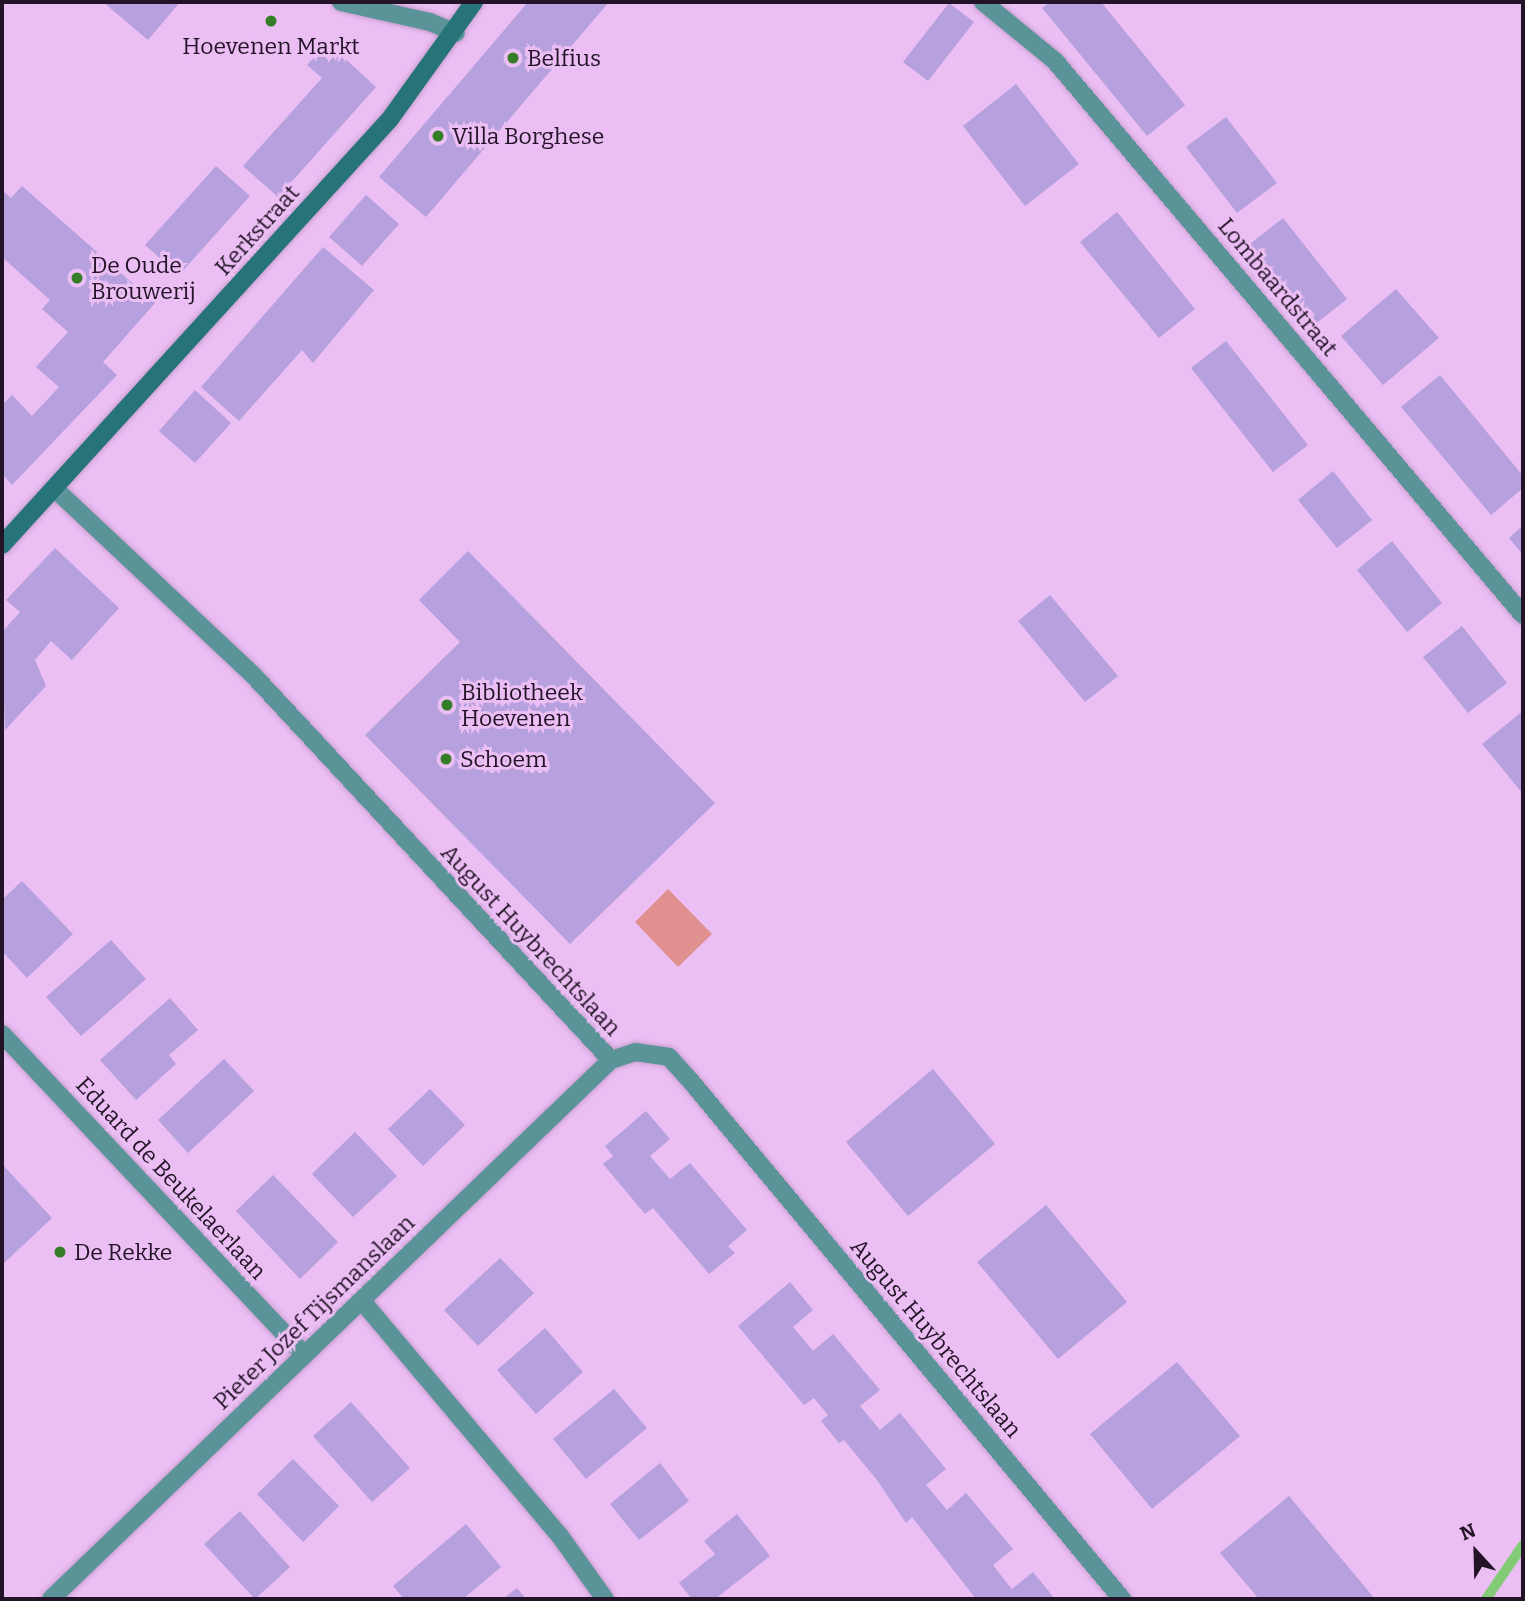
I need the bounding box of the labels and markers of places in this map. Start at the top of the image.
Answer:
marker: Hoevenen Markt [263,13,279,29]
place label: Hoevenen Markt [182,32,360,60]
place label: Belfius [527,44,601,72]
marker: Belfius [505,50,521,66]
place label: Villa Borghese [452,122,604,150]
marker: Villa Borghese [430,128,446,144]
place label: De Oude Brouwerij [91,251,196,305]
marker: De Oude Brouwerij [69,270,85,286]
place label: Bibliotheek Hoevenen [461,678,583,732]
marker: Bibliotheek Hoevenen [439,697,455,713]
place label: Schoem [460,745,547,773]
marker: Schoem [438,751,454,767]
place label: De Rekke [74,1238,172,1266]
marker: De Rekke [52,1244,68,1260]

